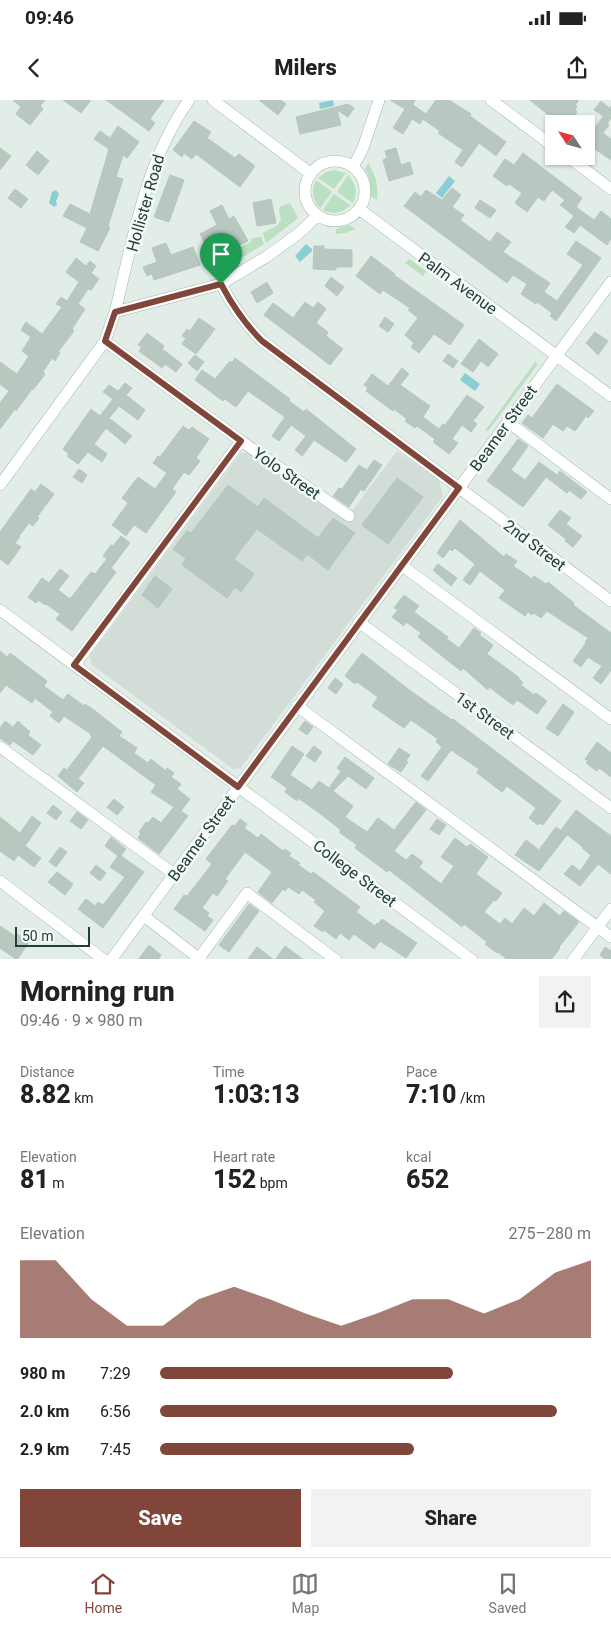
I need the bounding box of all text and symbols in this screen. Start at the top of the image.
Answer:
text: 09:46 [25,6,74,29]
icon: back [20,54,48,82]
icon: share [563,54,591,82]
text: Milers [274,55,337,80]
north arrow [545,115,595,165]
map controls [545,115,595,165]
street label: Hollister Road [123,152,168,254]
pin [200,233,242,284]
icon: arrive [207,240,235,268]
street label: Palm Avenue [415,248,501,318]
street label: Beamer Street [466,382,541,475]
street label: Yolo Street [250,443,324,503]
street label: 2nd Street [500,516,570,575]
street label: 1st Street [451,688,518,743]
street label: Beamer Street [164,792,239,885]
street label: College Street [309,836,400,911]
scale bar [15,924,90,948]
text: 50 m [22,928,54,944]
text: Morning run [20,975,175,1008]
button: share [539,976,591,1028]
text: 09:46 · 9 × 980 m [20,1011,142,1030]
text: Distance [20,1064,75,1080]
text: Time [213,1064,244,1080]
text: Pace [406,1064,437,1080]
text: 8.82 [20,1080,71,1109]
text: 1:03:13 [213,1080,300,1109]
text: 7:10 [406,1080,457,1109]
text: km [71,1090,94,1106]
text: /km [457,1090,485,1106]
text: Elevation [20,1149,77,1165]
text: Heart rate [213,1149,275,1165]
text: kcal [406,1149,431,1165]
text: 81 [20,1165,49,1194]
text: 152 [213,1165,256,1194]
text: 652 [406,1165,449,1194]
text: m [49,1175,65,1191]
text: bpm [256,1175,288,1191]
text: Elevation [20,1224,85,1243]
text: 275–280 m [509,1224,591,1243]
text: 980 m [20,1364,65,1383]
text: 7:29 [100,1364,131,1383]
text: 2.0 km [20,1402,69,1421]
text: 6:56 [100,1402,131,1421]
text: 2.9 km [20,1440,69,1459]
text: 7:45 [100,1440,131,1459]
button: Save [20,1489,301,1547]
button: Share [311,1489,591,1547]
tab: Home [85,1570,122,1616]
tab: Map [291,1570,319,1616]
tab: Saved [489,1570,526,1616]

